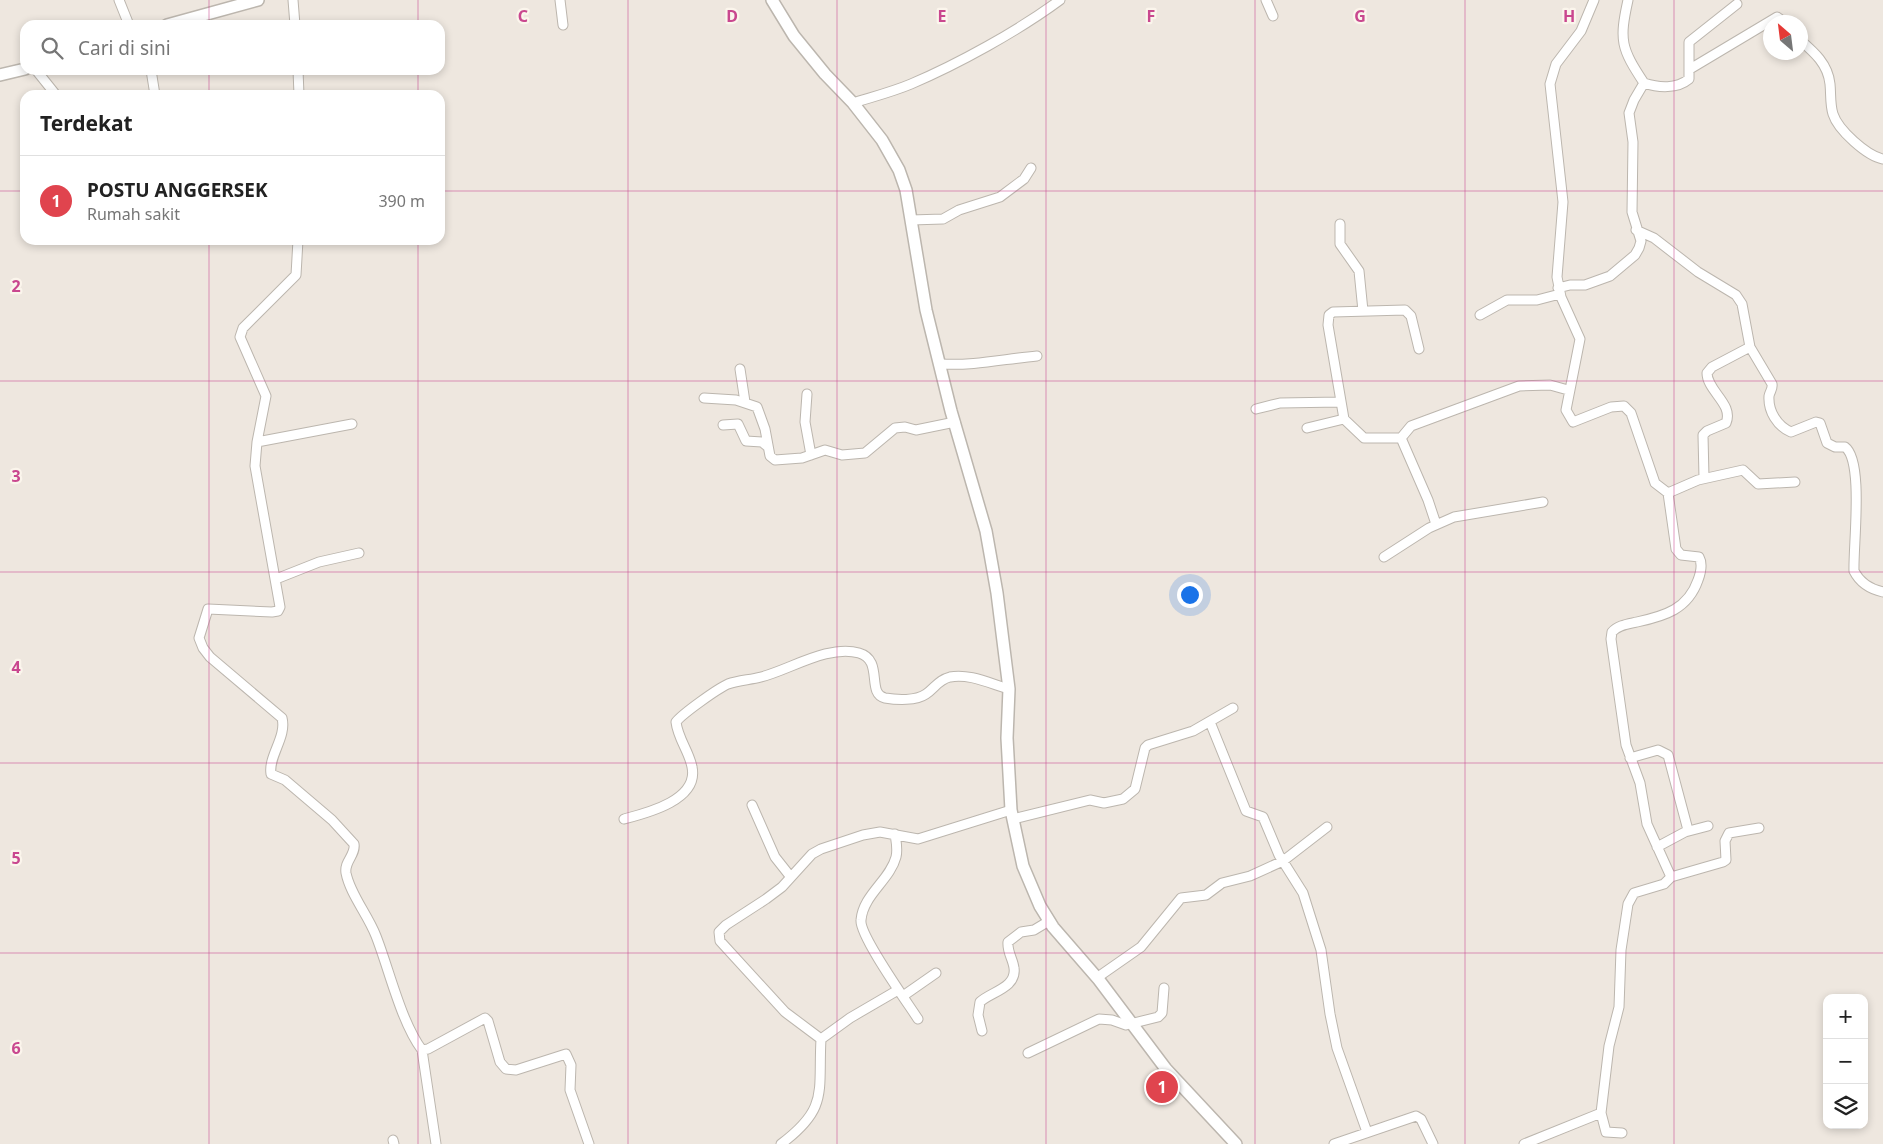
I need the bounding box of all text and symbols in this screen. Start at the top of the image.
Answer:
text: C [518,5,528,27]
text: D [726,5,738,27]
text: E [938,5,947,27]
text: F [1147,5,1155,27]
text: G [1354,5,1366,27]
text: H [1563,5,1575,27]
north arrow [1763,15,1808,60]
search box [20,20,445,75]
icon: search [38,34,66,62]
text: Cari di sini [78,35,171,61]
text: Terdekat [40,109,133,137]
text: POSTU ANGGERSEK [87,177,268,203]
text: 1 [51,190,61,212]
text: 390 m [378,190,425,212]
text: Rumah sakit [87,203,180,225]
text: 2 [11,275,21,297]
text: 3 [11,465,21,487]
your location [1177,582,1203,608]
text: 4 [11,656,21,678]
text: 5 [11,847,21,869]
map controls [1823,994,1868,1129]
button: + [1823,994,1868,1039]
text: 6 [11,1037,21,1059]
button: − [1823,1039,1868,1084]
pin: 1 [1146,1068,1178,1106]
button: layers [1823,1084,1868,1129]

